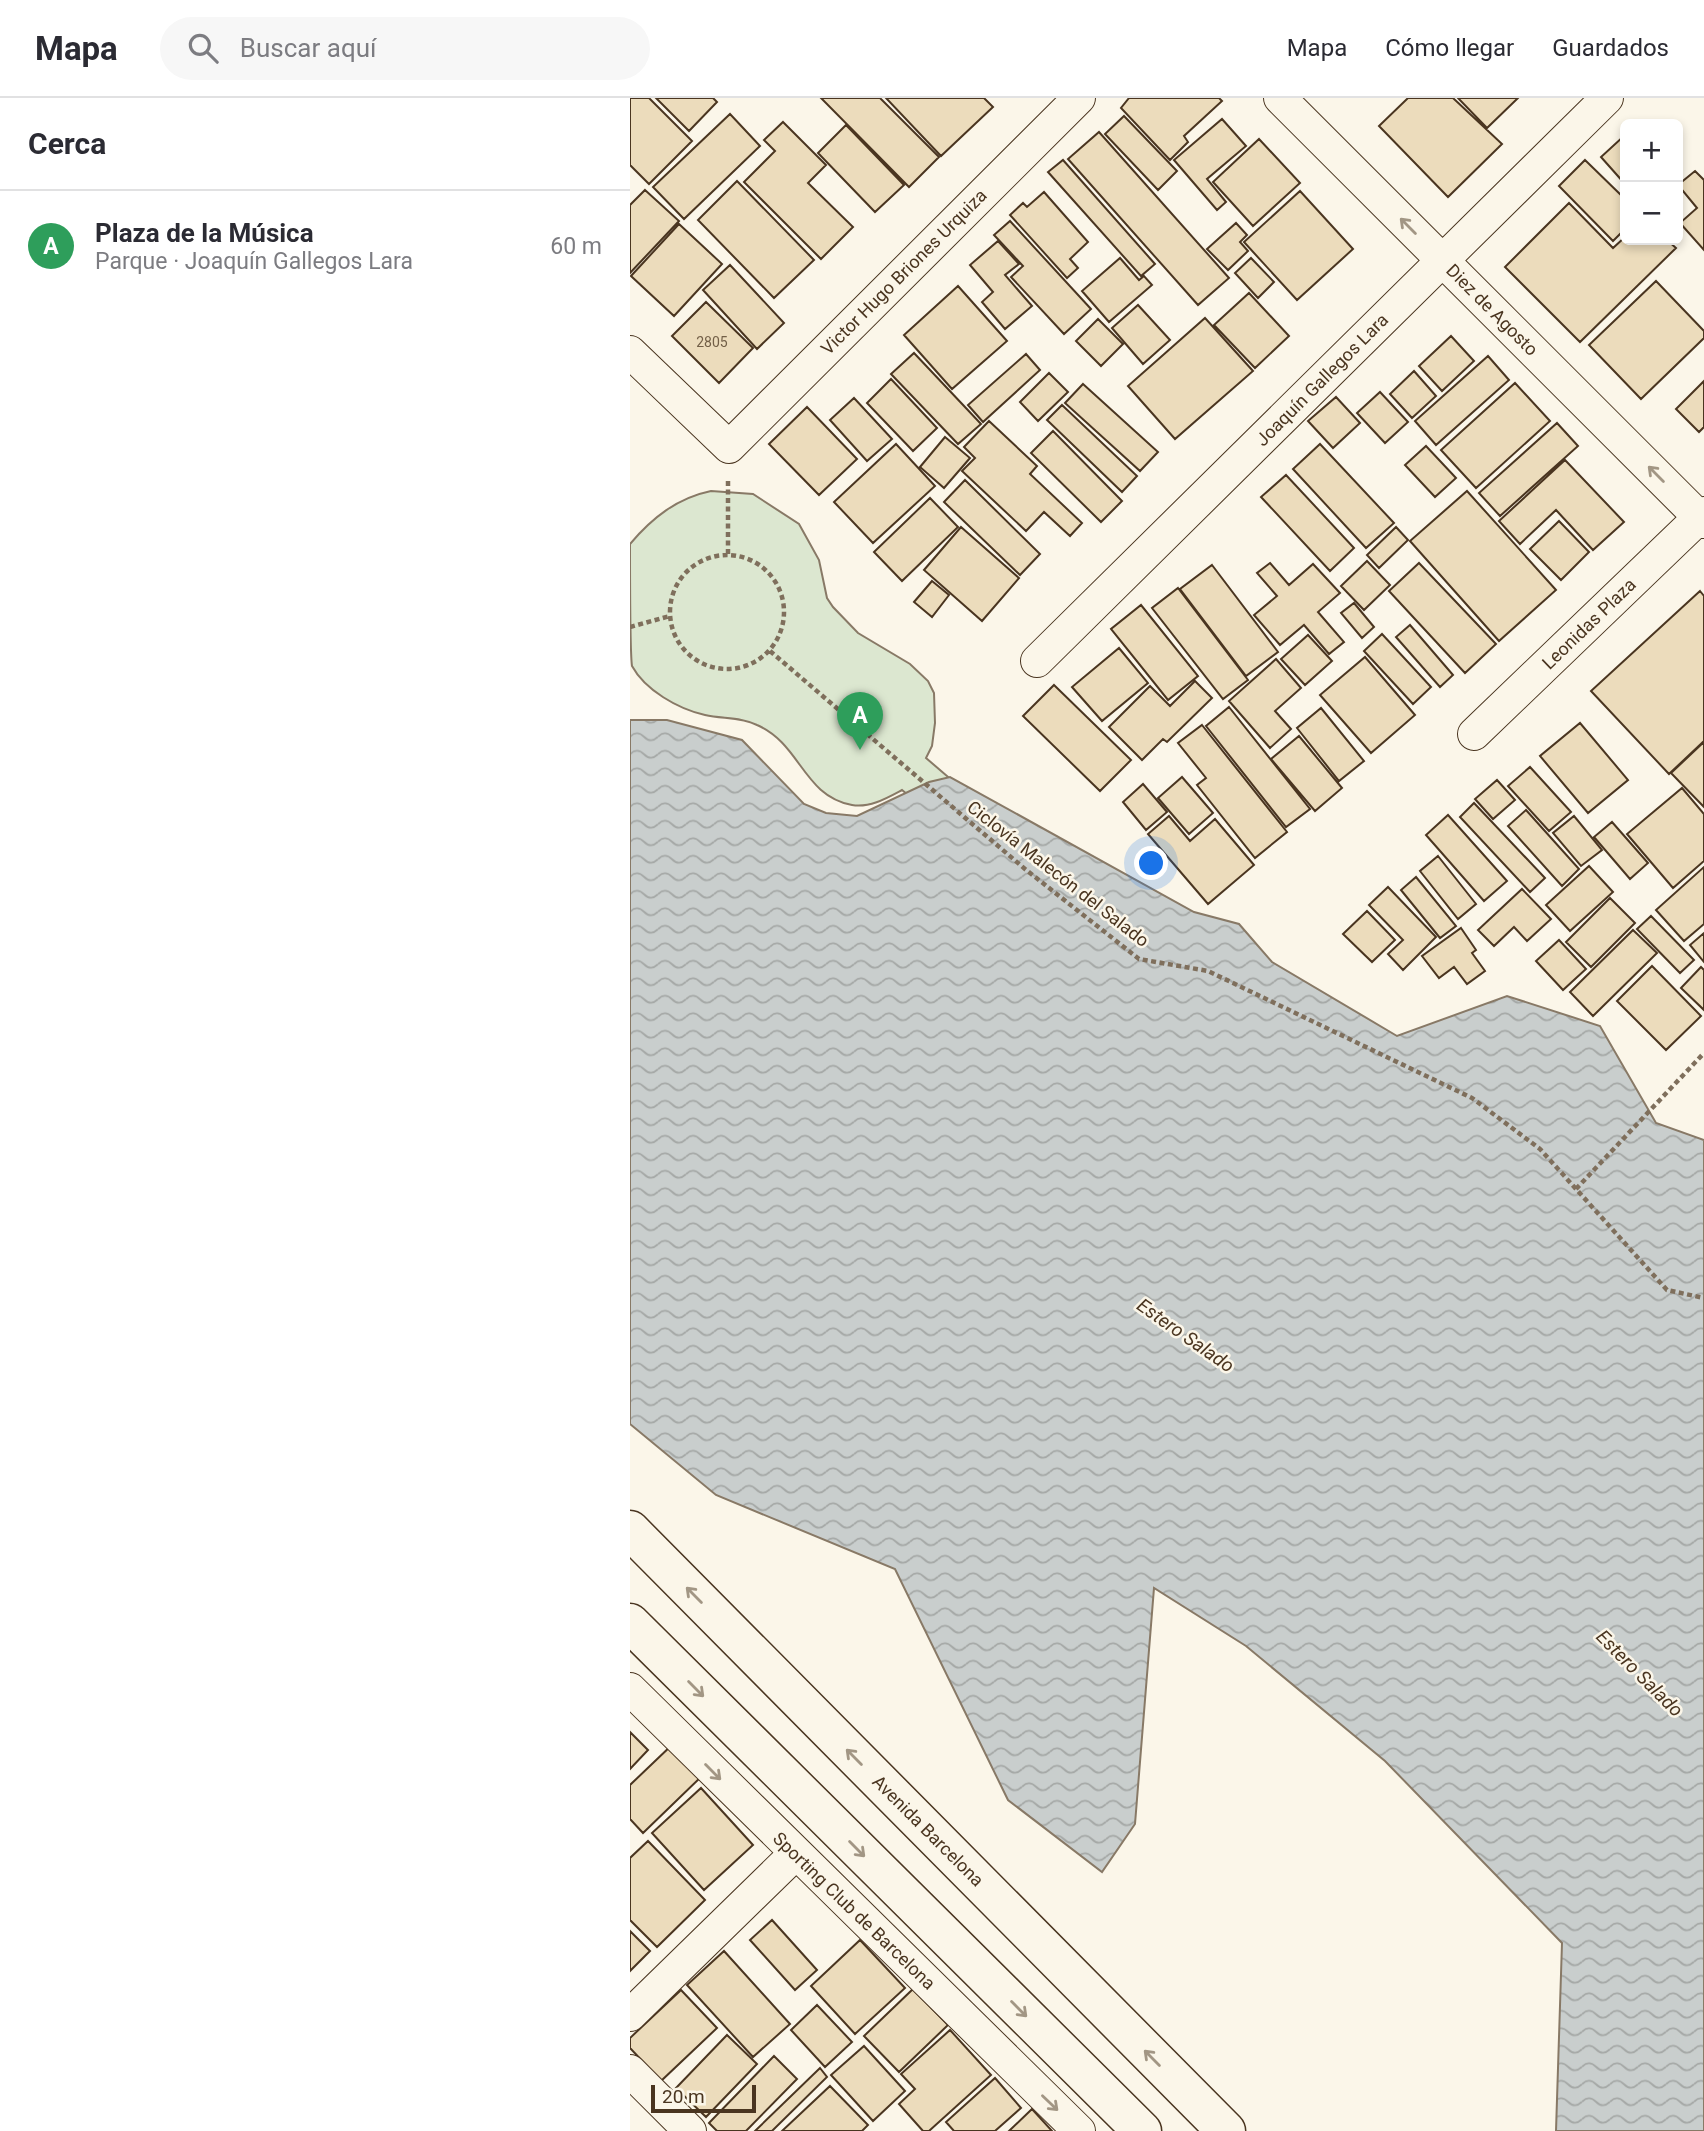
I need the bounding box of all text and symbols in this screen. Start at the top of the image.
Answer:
search box [160,17,650,80]
text: Mapa [35,29,118,68]
icon: search [184,29,222,67]
text: Buscar aquí [240,33,376,63]
text: Mapa [1287,34,1347,62]
text: Cómo llegar [1385,34,1514,62]
text: Guardados [1552,34,1669,62]
map controls [1620,119,1683,245]
button: + [1620,119,1683,182]
text: Cerca [28,126,106,161]
button: − [1620,182,1683,245]
street label: Victor Hugo Briones Urquiza [817,185,991,359]
text: Plaza de la Música [95,218,314,248]
one-way arrow [1400,218,1417,235]
text: A [43,233,59,260]
text: 60 m [550,233,602,260]
text: Parque · Joaquín Gallegos Lara [95,248,413,275]
street label: Diez de Agosto [1442,260,1542,360]
street label: Joaquín Gallegos Lara [1251,309,1392,450]
house number: 2805 [696,334,728,350]
one-way arrow [1647,466,1664,483]
street label: Leonidas Plaza [1538,574,1640,673]
pin: A [837,692,883,750]
street label: Ciclovía Malecón del Salado [963,796,1153,951]
your location [1134,846,1168,880]
water label: Estero Salado [1133,1293,1239,1377]
one-way arrow [686,1587,703,1604]
water label: Estero Salado [1591,1625,1688,1722]
one-way arrow [687,1680,704,1697]
one-way arrow [846,1749,863,1766]
one-way arrow [704,1763,721,1780]
street label: Avenida Barcelona [868,1771,988,1891]
street label: Sporting Club de Barcelona [769,1828,940,1994]
one-way arrow [849,1840,866,1857]
one-way arrow [1010,2000,1027,2017]
one-way arrow [1144,2050,1161,2067]
scale bar [651,2082,756,2114]
text: 20 m [662,2085,705,2108]
one-way arrow [1042,2094,1059,2111]

